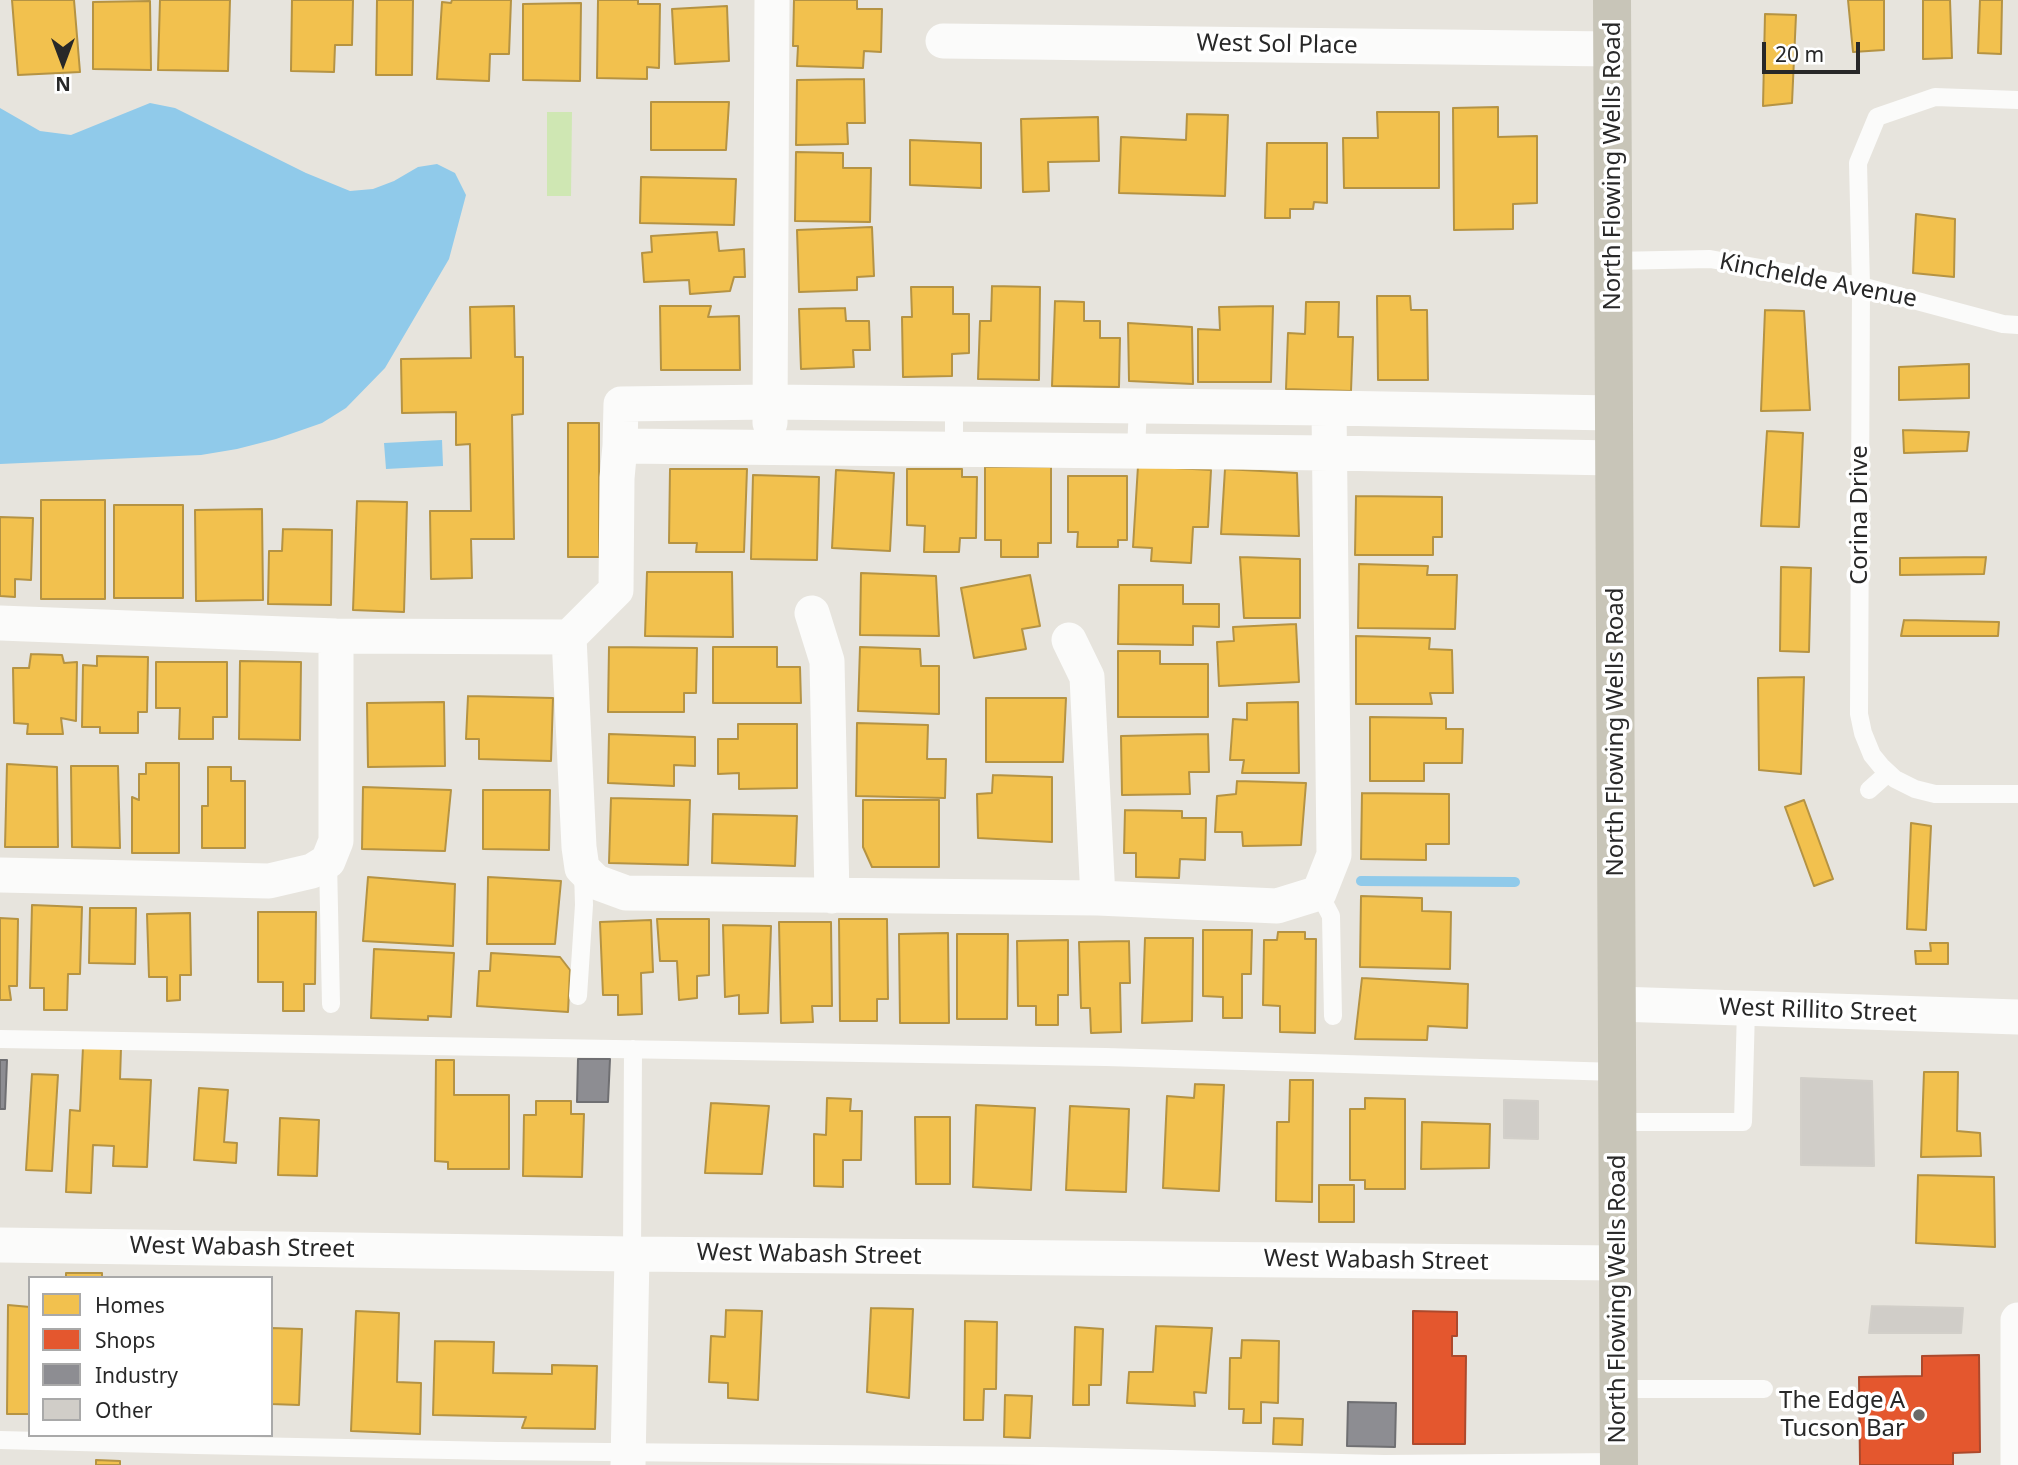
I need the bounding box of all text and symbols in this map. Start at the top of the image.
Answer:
street label: North Flowing Wells Road [1599,21,1627,311]
north arrow [28,28,98,98]
scale bar [1766,28,1864,72]
street label: West Sol Place [1196,29,1358,61]
text: 20 m [1775,40,1824,68]
text: N [55,71,71,97]
street label: Kinchelde Avenue [1717,248,1919,314]
street label: Corina Drive [1846,445,1874,585]
street label: North Flowing Wells Road [1602,587,1630,877]
street label: West Rillito Street [1719,993,1917,1029]
street label: North Flowing Wells Road [1604,1154,1632,1444]
street label: West Wabash Street [129,1232,355,1264]
street label: West Wabash Street [696,1239,922,1271]
street label: West Wabash Street [1263,1245,1489,1277]
legend [28,1276,273,1437]
text: Homes [95,1291,165,1319]
text: Shops [95,1326,155,1354]
text: Industry [95,1361,178,1389]
place label: The Edge A Tucson Bar [1779,1387,1905,1443]
text: Other [95,1396,152,1424]
marker: The Edge A Tucson Bar [1911,1407,1927,1423]

